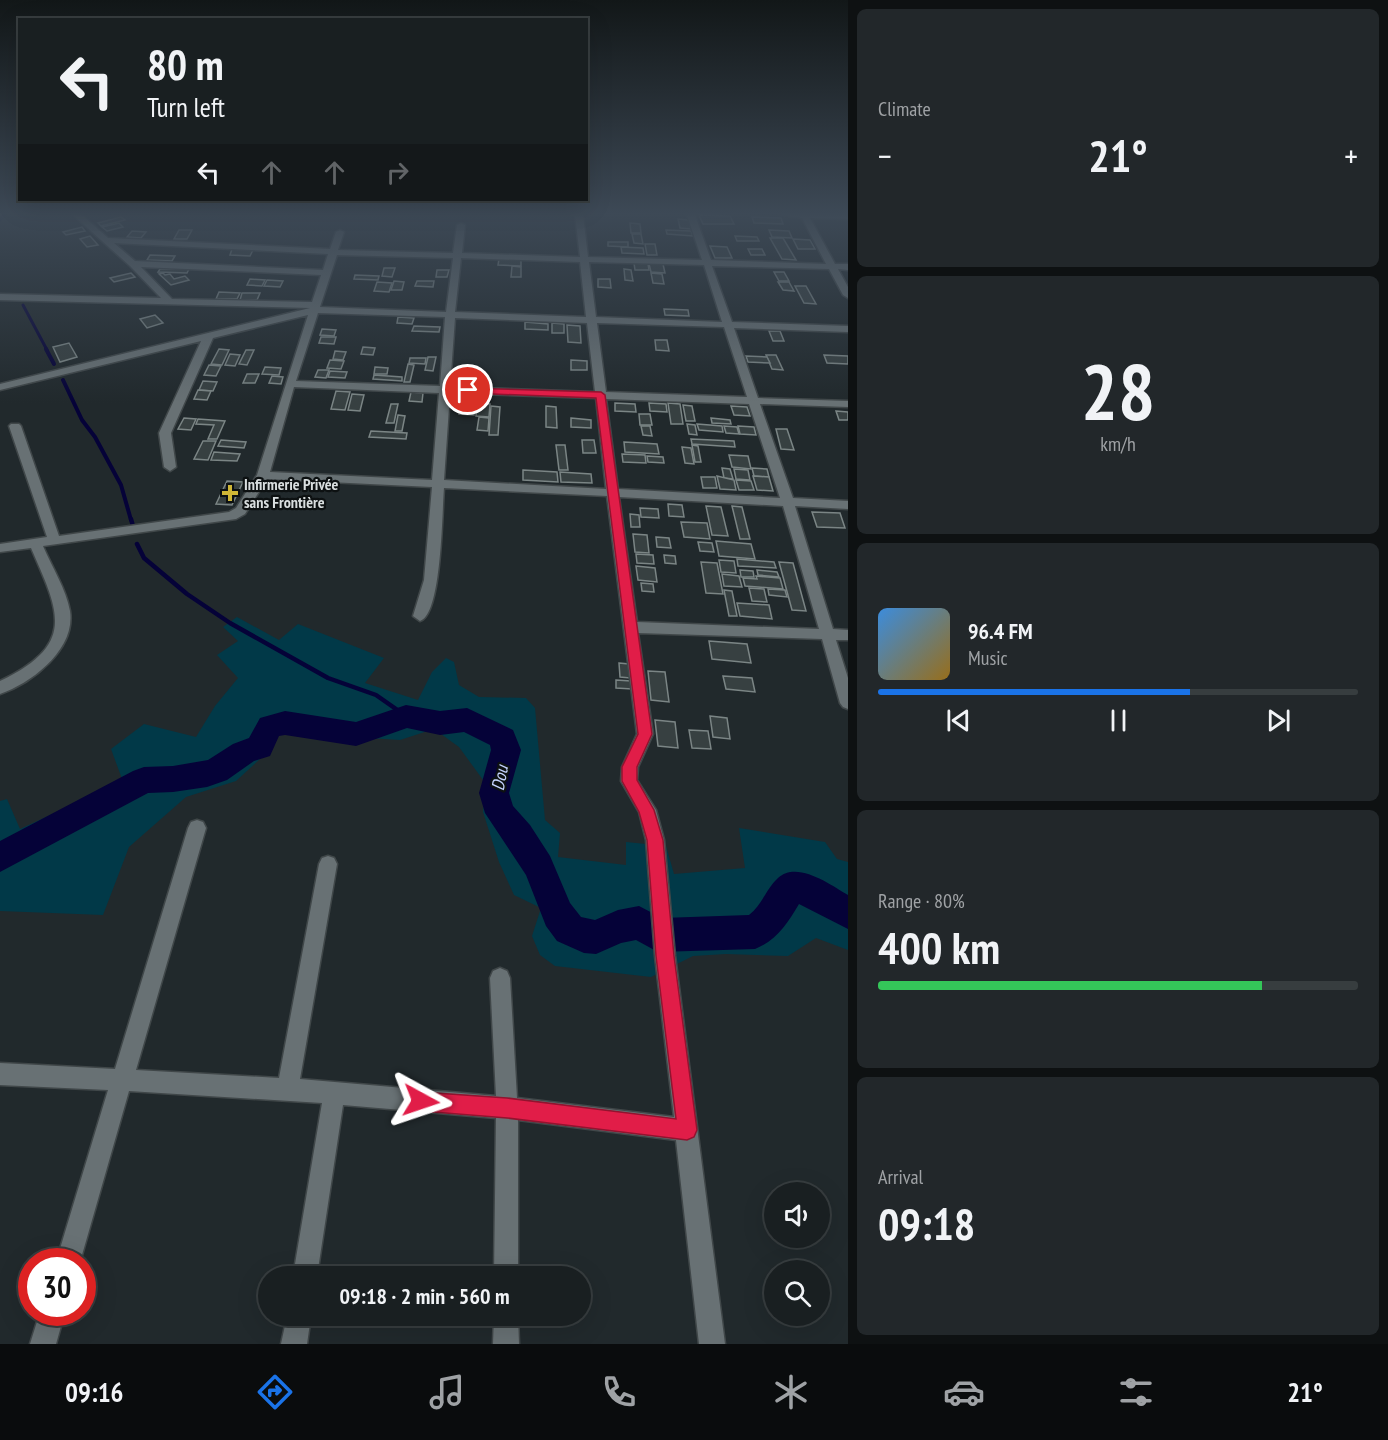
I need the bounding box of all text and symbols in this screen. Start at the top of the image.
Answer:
text: 80 m [147,37,224,92]
icon: left [48,42,126,120]
text: Turn left [147,90,225,124]
text: Climate [878,96,931,122]
text: 21° [1088,126,1148,184]
text: − [878,134,892,177]
text: + [1344,134,1358,177]
icon: left [192,156,225,189]
icon: ahead [255,156,288,189]
icon: ahead [318,156,351,189]
icon: right [381,156,414,189]
text: 28 [1081,341,1155,442]
pin [442,364,493,415]
icon: arrive [451,373,484,406]
text: km/h [1100,431,1136,457]
place label: Infirmerie Privée sans Frontière [244,474,339,512]
marker: Infirmerie Privée sans Frontière [221,484,239,502]
text: 96.4 FM [968,617,1033,645]
text: Music [968,645,1008,671]
icon: previous [942,704,975,737]
icon: pause [1102,704,1135,737]
icon: next [1262,704,1295,737]
water label: Dou [486,762,513,792]
text: Range · 80% [878,888,965,914]
text: 400 km [878,918,1000,976]
position arrow [389,1069,453,1133]
text: Arrival [878,1164,923,1190]
map controls [764,1182,830,1326]
button: sound [764,1182,830,1248]
text: 09:18 [878,1194,975,1252]
speed limit sign: 30 [18,1248,96,1326]
button: search [764,1260,830,1326]
text: 09:18 · 2 min · 560 m [339,1282,510,1310]
icon: directions [254,1371,296,1413]
icon: music [426,1371,468,1413]
icon: phone [598,1371,640,1413]
icon: climate [770,1371,812,1413]
icon: car [943,1371,985,1413]
icon: filters [1115,1371,1157,1413]
text: 09:16 [65,1375,124,1409]
text: 21° [1287,1375,1323,1409]

